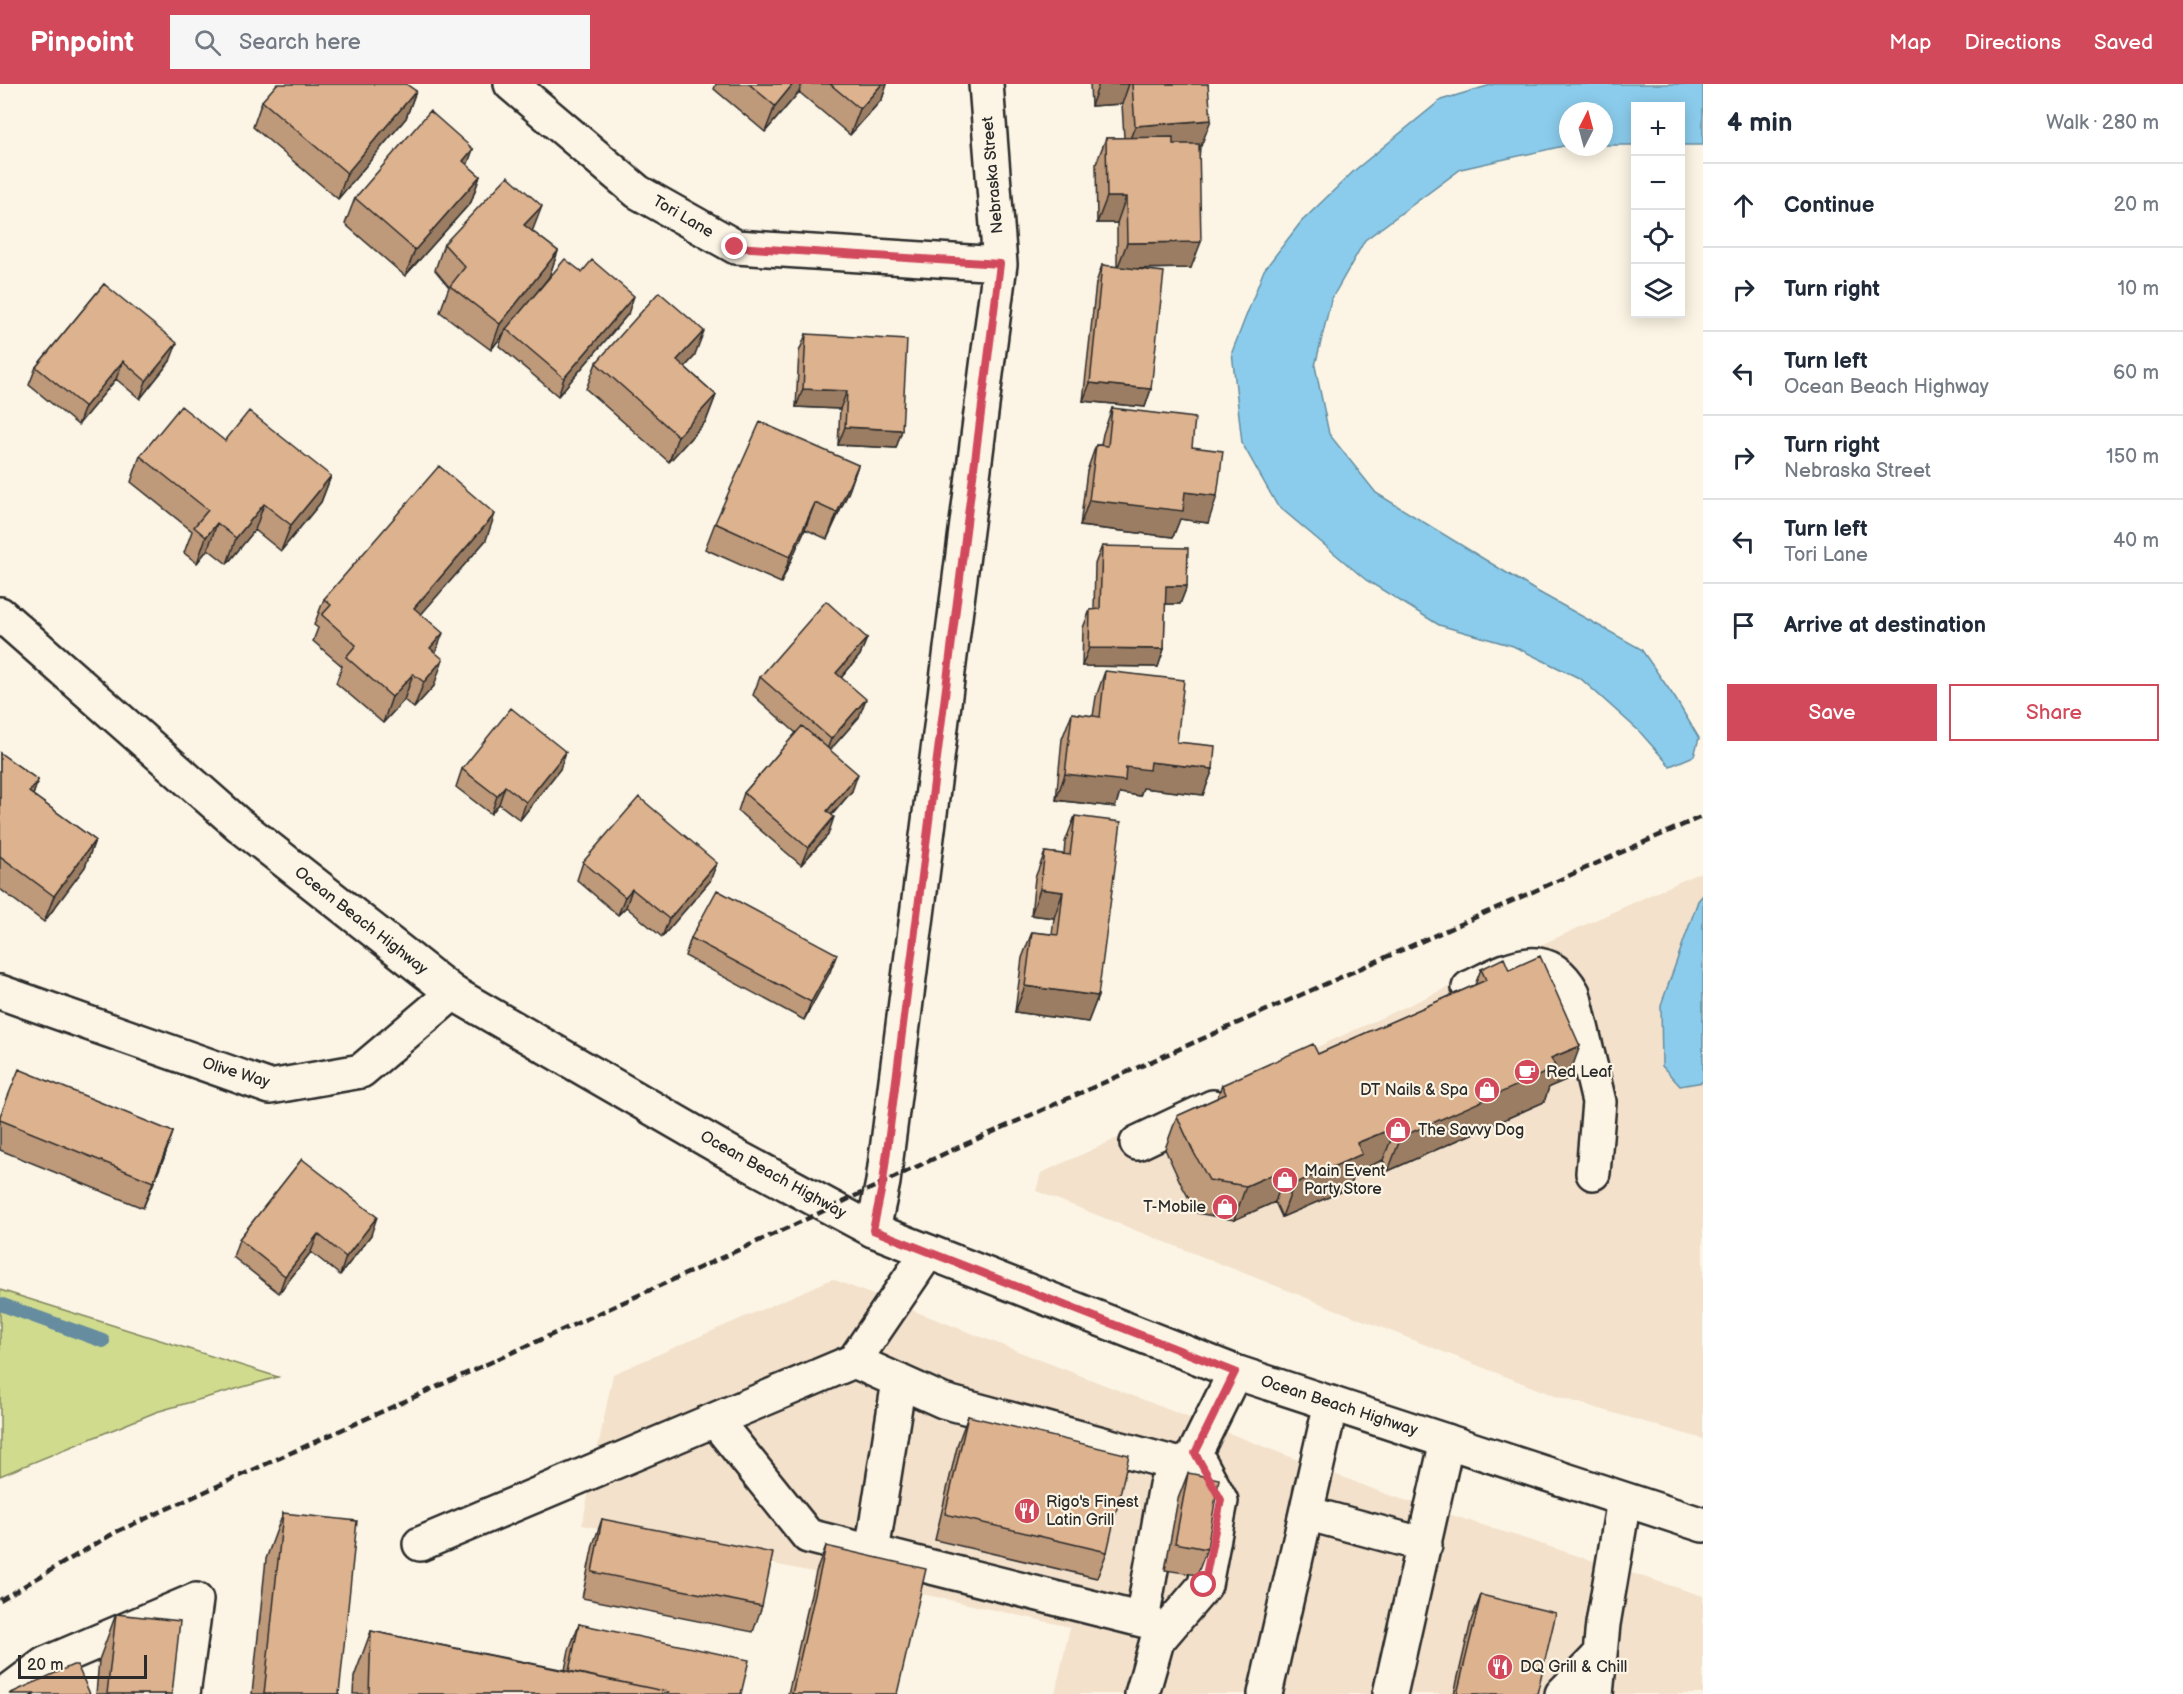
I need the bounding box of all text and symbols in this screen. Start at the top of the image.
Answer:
search box [170,15,590,69]
text: Pinpoint [30,26,134,59]
icon: search [191,26,224,59]
text: Search here [239,29,361,56]
text: Map [1889,30,1932,55]
text: Directions [1965,30,2061,55]
text: Saved [2094,30,2153,55]
north arrow [1559,102,1613,156]
map controls [1631,102,1685,318]
button: + [1631,102,1685,156]
text: 4 min [1727,108,1792,139]
text: Walk · 280 m [2046,111,2159,135]
street label: Nebraska Street [978,116,1008,234]
button: − [1631,156,1685,210]
icon: ahead [1727,189,1760,222]
street label: Tori Lane [649,192,717,242]
text: Continue [1784,192,1874,219]
text: 20 m [2114,193,2159,217]
button: locate [1631,210,1685,264]
route end [721,233,747,259]
button: layers [1631,264,1685,318]
icon: right [1727,273,1760,306]
text: Turn right [1784,276,1880,303]
text: 10 m [2118,277,2159,301]
text: Turn left [1784,348,1868,375]
icon: left [1727,357,1760,390]
text: 60 m [2113,361,2159,385]
text: Ocean Beach Highway [1784,375,1989,399]
text: Turn right [1784,432,1880,459]
icon: right [1727,441,1760,474]
text: 150 m [2106,445,2159,469]
text: Nebraska Street [1784,459,1931,483]
text: Turn left [1784,516,1868,543]
icon: left [1727,525,1760,558]
text: 40 m [2113,529,2159,553]
text: Tori Lane [1784,543,1868,567]
icon: arrive [1727,609,1760,642]
text: Arrive at destination [1784,612,1986,639]
button: Save [1727,684,1937,741]
button: Share [1949,684,2159,741]
street label: Ocean Beach Highway [291,863,432,979]
street label: Olive Way [200,1054,273,1092]
cafe icon: Red Leaf [1512,1057,1542,1087]
place label: Red Leaf [1546,1063,1613,1082]
shop icon: DT Nails & Spa [1472,1075,1502,1105]
place label: DT Nails & Spa [1360,1081,1468,1100]
shop icon: The Savvy Dog [1383,1115,1413,1145]
place label: The Savvy Dog [1418,1121,1524,1140]
street label: Ocean Beach Highway [697,1127,850,1223]
place label: Main Event Party Store [1304,1162,1386,1199]
shop icon: Main Event Party Store [1270,1165,1300,1195]
shop icon: T-Mobile [1210,1192,1240,1222]
place label: T-Mobile [1143,1198,1206,1217]
street label: Ocean Beach Highway [1258,1372,1421,1441]
place label: Rigo's Finest Latin Grill [1046,1493,1139,1530]
restaurant icon: Rigo's Finest Latin Grill [1012,1496,1042,1526]
route start [1190,1571,1216,1597]
scale bar [18,1652,147,1680]
restaurant icon: DQ Grill & Chill [1485,1652,1515,1682]
text: 20 m [27,1656,63,1675]
place label: DQ Grill & Chill [1520,1658,1627,1677]

